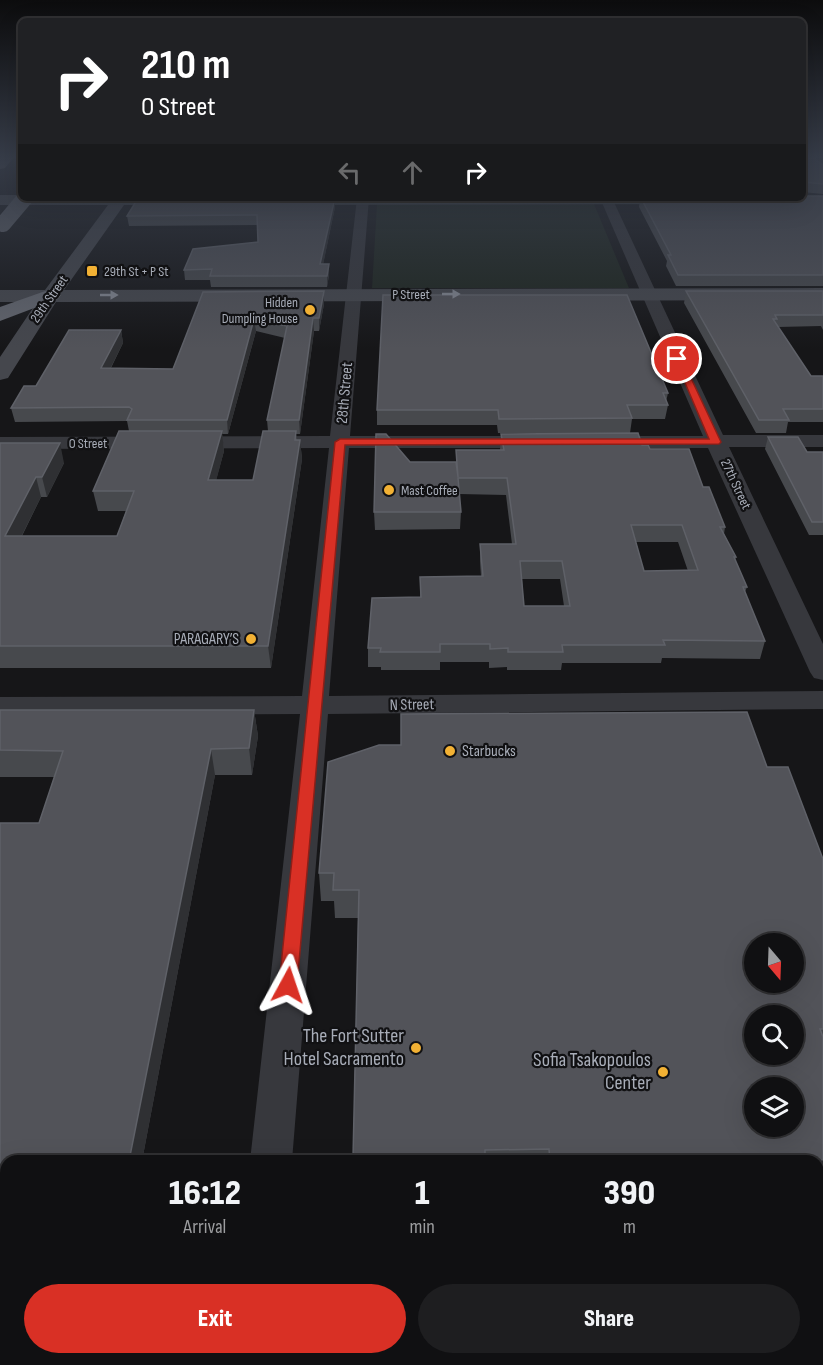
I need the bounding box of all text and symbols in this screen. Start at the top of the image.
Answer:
text: 210 m [141,40,230,91]
icon: right [42,42,120,120]
text: O Street [141,91,216,123]
icon: left [333,156,366,189]
icon: ahead [396,156,429,189]
icon: right [459,156,492,189]
place label: 29th St + P St [104,263,169,280]
marker: 29th St + P St [85,264,99,278]
street label: 29th Street [27,272,71,326]
street label: P Street [392,286,430,303]
one-way arrow [442,289,461,299]
one-way arrow [100,290,119,300]
place label: Hidden Dumpling House [222,294,298,327]
marker: Hidden Dumpling House [303,303,317,317]
pin [651,333,702,384]
icon: arrive [660,342,693,375]
street label: 28th Street [333,361,357,425]
street label: O Street [69,435,107,452]
street label: 27th Street [717,456,755,512]
place label: Mast Coffee [401,482,458,499]
marker: Mast Coffee [382,483,396,497]
place label: PARAGARY’S [174,630,239,649]
marker: PARAGARY’S [244,632,258,646]
street label: N Street [390,695,435,715]
place label: Starbucks [462,742,516,761]
marker: Starbucks [443,744,457,758]
north arrow [744,933,804,993]
map controls [744,933,804,1137]
position arrow [256,953,320,1017]
button: search [744,1005,804,1065]
place label: The Fort Sutter Hotel Sacramento [284,1024,404,1071]
marker: The Fort Sutter Hotel Sacramento [409,1041,423,1055]
place label: Sofia Tsakopoulos Center [533,1048,651,1095]
marker: Sofia Tsakopoulos Center [656,1065,670,1079]
button: layers [744,1077,804,1137]
text: 16:12 [169,1172,241,1215]
text: 1 [415,1172,430,1215]
text: 390 [603,1172,655,1215]
text: Arrival [183,1215,226,1239]
text: min [410,1215,435,1239]
text: m [623,1215,636,1239]
button: Exit [24,1284,406,1353]
button: Share [418,1284,800,1353]

